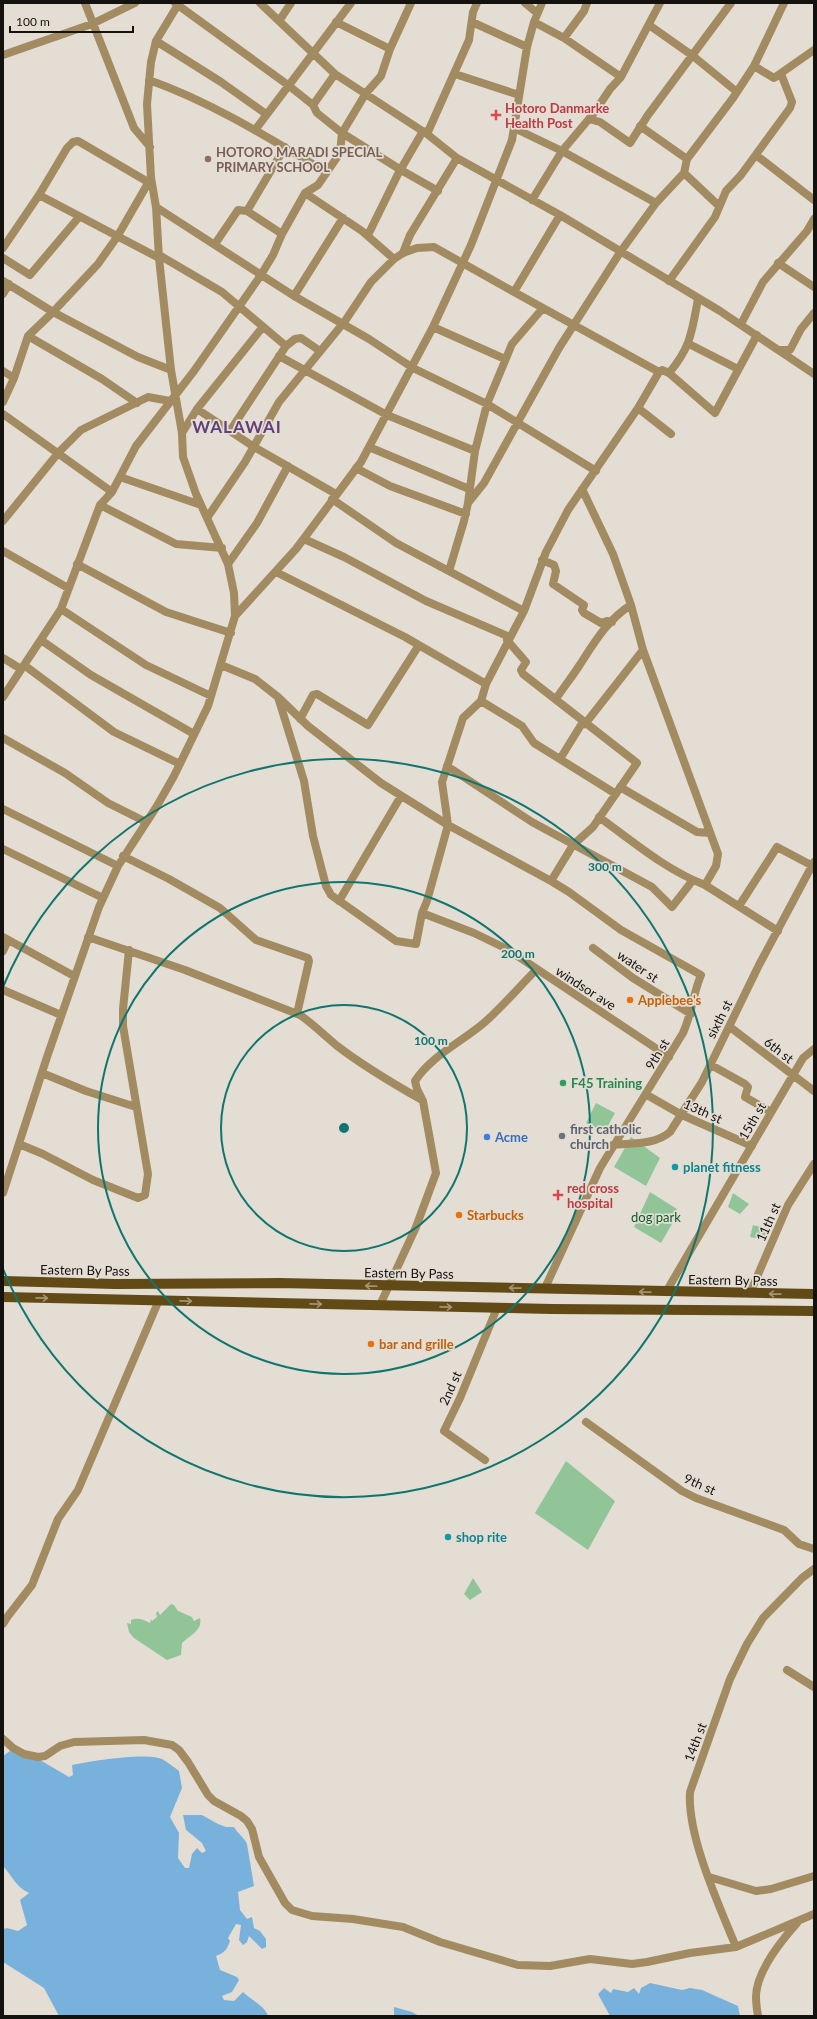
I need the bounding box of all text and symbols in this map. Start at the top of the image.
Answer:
scale bar [10,8,133,34]
text: 100 m [16,14,50,29]
place label: Hotoro Danmarke Health Post [505,100,609,131]
marker: Hotoro Danmarke Health Post [490,109,502,121]
place label: HOTORO MARADI SPECIAL PRIMARY SCHOOL [216,144,383,175]
marker: HOTORO MARADI SPECIAL PRIMARY SCHOOL [203,154,213,164]
district label: WALAWAI [192,416,282,437]
text: 300 m [588,859,622,874]
text: 200 m [501,946,535,961]
street label: water st [614,946,662,986]
street label: windsor ave [553,963,619,1013]
place label: Applebee's [637,992,702,1008]
marker: Applebee's [625,995,635,1005]
street label: sixth st [703,997,736,1041]
text: 100 m [414,1033,448,1048]
street label: 6th st [761,1034,797,1067]
street label: 9th st [642,1035,673,1072]
place label: F45 Training [571,1075,642,1091]
marker: F45 Training [558,1078,568,1088]
street label: 13th st [681,1095,725,1127]
street label: 15th st [735,1099,769,1143]
centre of rings [337,1121,351,1135]
place label: first catholic church [570,1121,642,1152]
place label: Acme [494,1129,528,1145]
marker: first catholic church [557,1131,567,1141]
marker: Acme [482,1132,492,1142]
place label: planet fitness [683,1159,761,1175]
marker: planet fitness [670,1162,680,1172]
place label: red cross hospital [567,1180,619,1211]
marker: red cross hospital [552,1189,564,1201]
street label: 11th st [752,1200,784,1244]
place label: Starbucks [467,1207,524,1223]
park label: dog park [631,1209,681,1225]
marker: Starbucks [454,1210,464,1220]
street label: Eastern By Pass [40,1261,130,1279]
street label: Eastern By Pass [364,1264,454,1282]
street label: Eastern By Pass [688,1271,778,1289]
one-way arrow [365,1282,378,1289]
one-way arrow [509,1284,522,1292]
one-way arrow [639,1288,652,1296]
one-way arrow [769,1290,782,1298]
one-way arrow [35,1294,48,1302]
one-way arrow [179,1297,192,1305]
one-way arrow [309,1300,322,1308]
one-way arrow [439,1303,452,1311]
place label: bar and grille [379,1336,454,1352]
marker: bar and grille [366,1339,376,1349]
street label: 2nd st [435,1368,465,1408]
street label: 9th st [682,1470,719,1498]
place label: shop rite [456,1529,507,1545]
marker: shop rite [443,1532,453,1542]
street label: 14th st [680,1720,710,1764]

